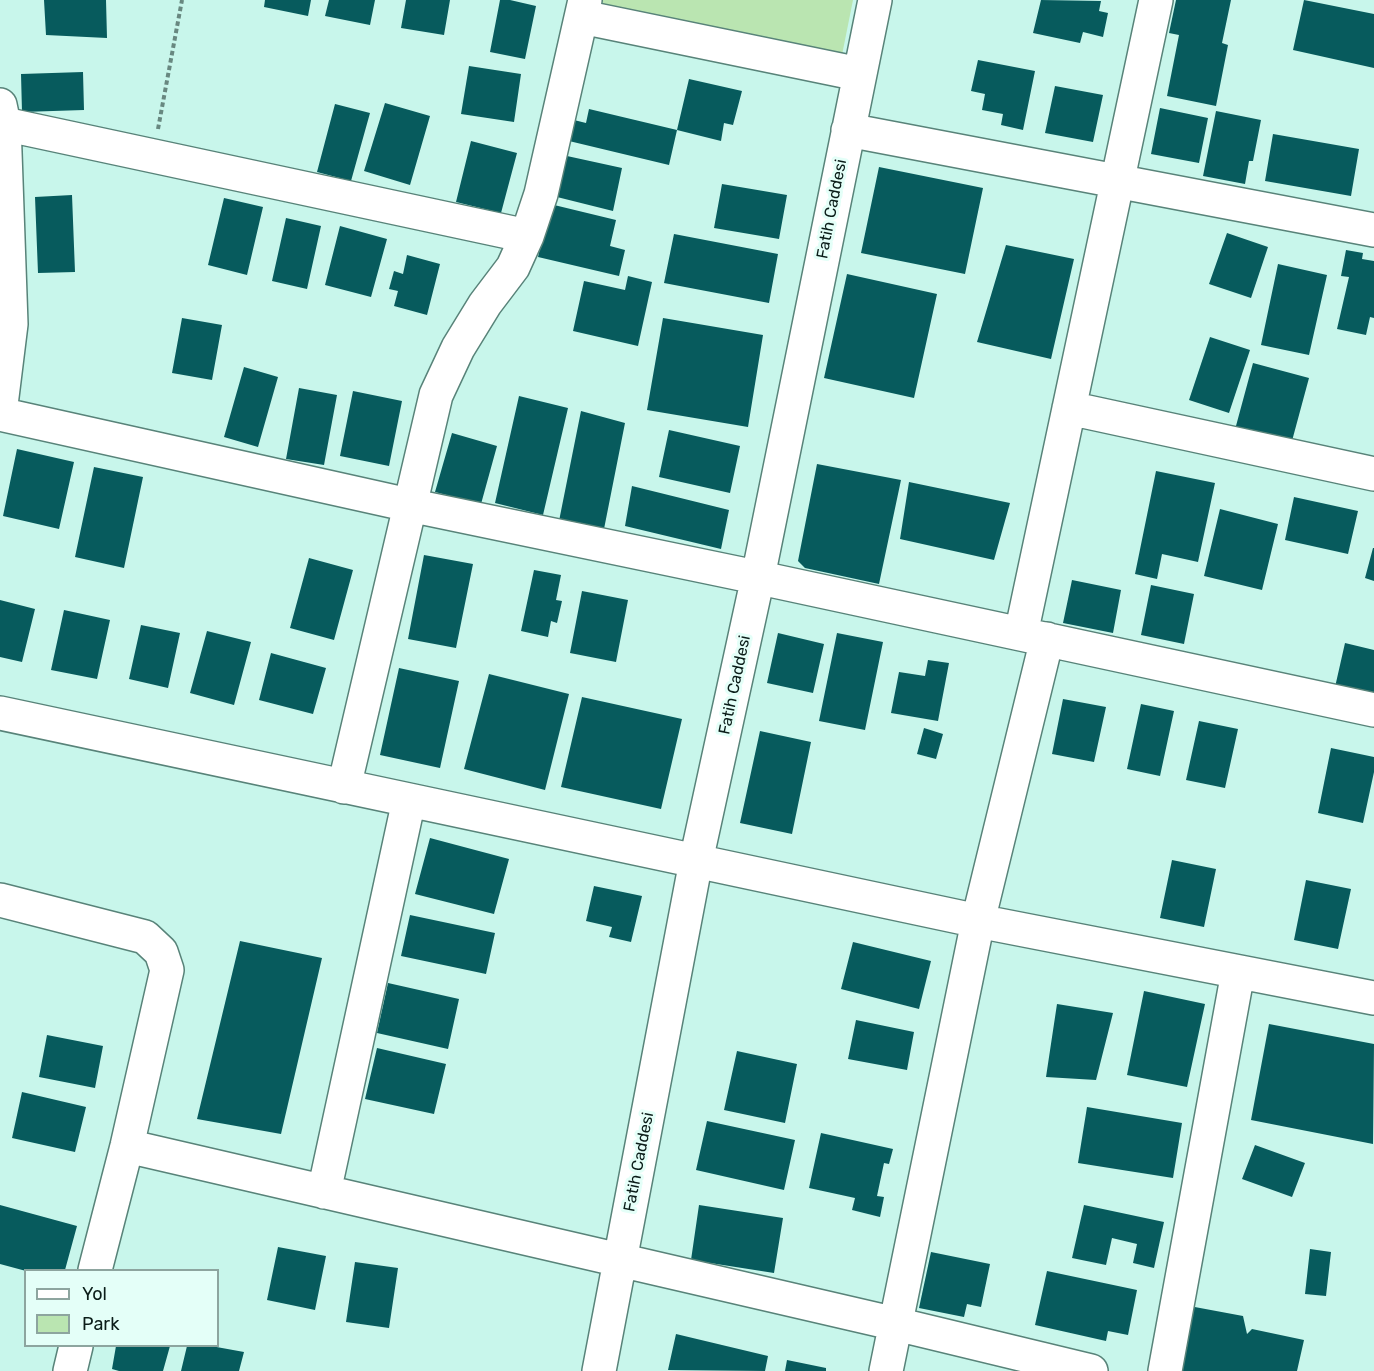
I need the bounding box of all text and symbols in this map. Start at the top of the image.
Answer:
street label: Fatih Caddesi [813,158,851,260]
street label: Fatih Caddesi [715,634,755,736]
street label: Fatih Caddesi [620,1111,658,1213]
legend [24,1269,219,1347]
text: Yol [82,1283,107,1305]
text: Park [82,1313,119,1335]

